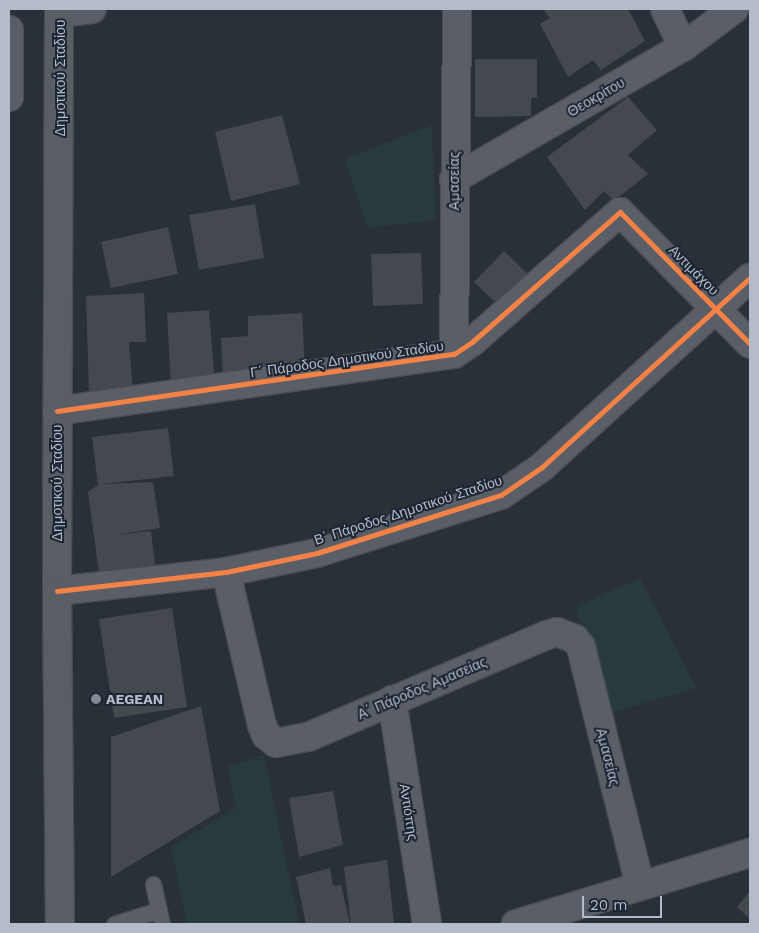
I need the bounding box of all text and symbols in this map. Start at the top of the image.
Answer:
street label: Δημοτικού Σταδίου [52,20,68,136]
street label: Θεοκρίτου [564,74,628,120]
street label: Αμασείας [446,152,462,210]
street label: Αντιμάχου [665,241,723,299]
street label: Γ΄ Πάροδος Δημοτικού Σταδίου [249,337,445,381]
street label: Δημοτικού Σταδίου [49,425,65,541]
street label: Β΄ Πάροδος Δημοτικού Σταδίου [312,472,504,548]
street label: Α΄ Πάροδος Αμασείας [355,653,489,723]
place label: AEGEAN [106,691,163,707]
marker: AEGEAN [90,693,102,705]
street label: Αμασείας [593,726,623,788]
street label: Αντιόπης [396,782,422,842]
scale bar [584,886,664,918]
text: 20 m [590,896,628,914]

